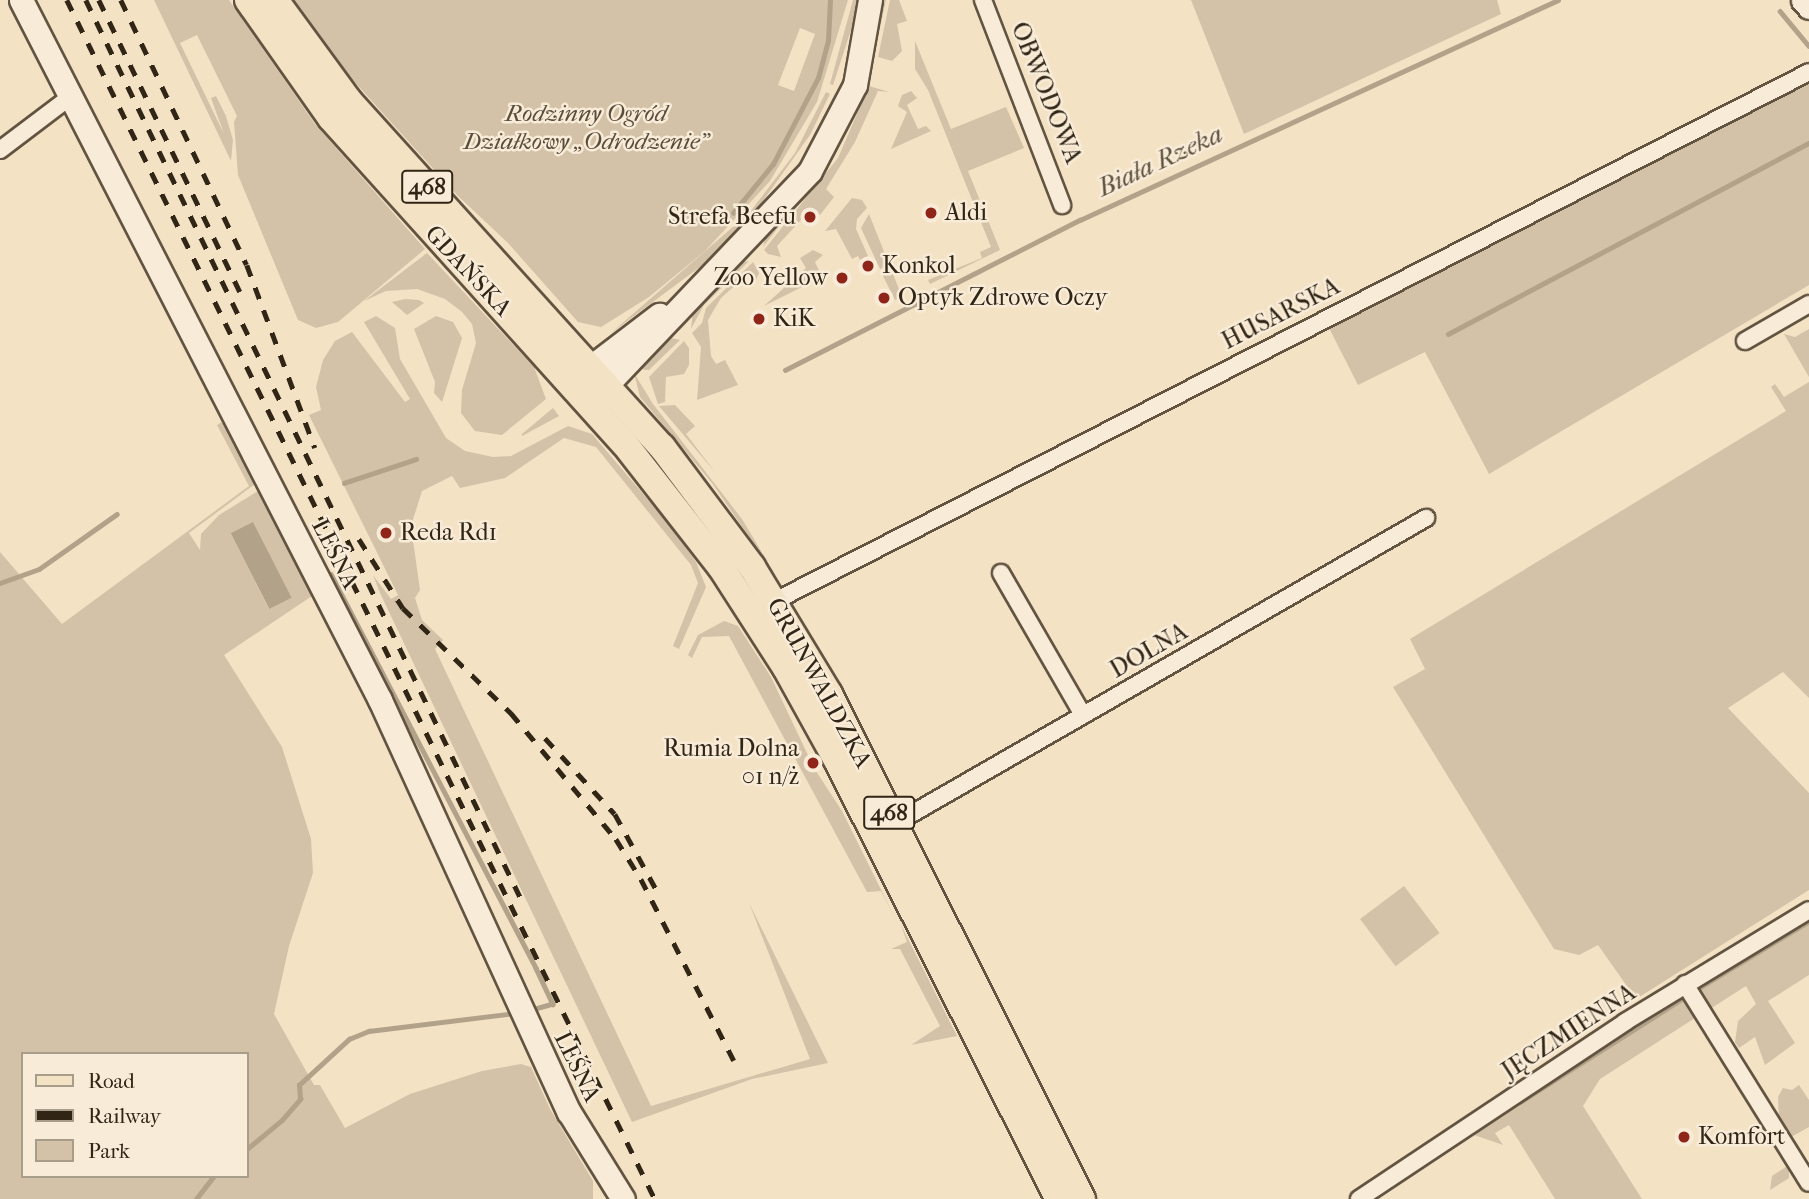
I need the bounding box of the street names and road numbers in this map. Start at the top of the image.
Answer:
street label: OBWODOWA [1005,18,1087,168]
road number: 468 [401,168,453,206]
street label: GDAŃSKA [419,220,517,322]
street label: HUSARSKA [1217,272,1345,356]
street label: LEŚNA [305,514,365,594]
street label: GRUNWALDZKA [760,593,878,773]
street label: DOLNA [1105,617,1193,685]
road number: 468 [863,793,915,832]
street label: JĘCZMIENNA [1497,978,1641,1086]
street label: LEŚNA [548,1027,606,1107]

